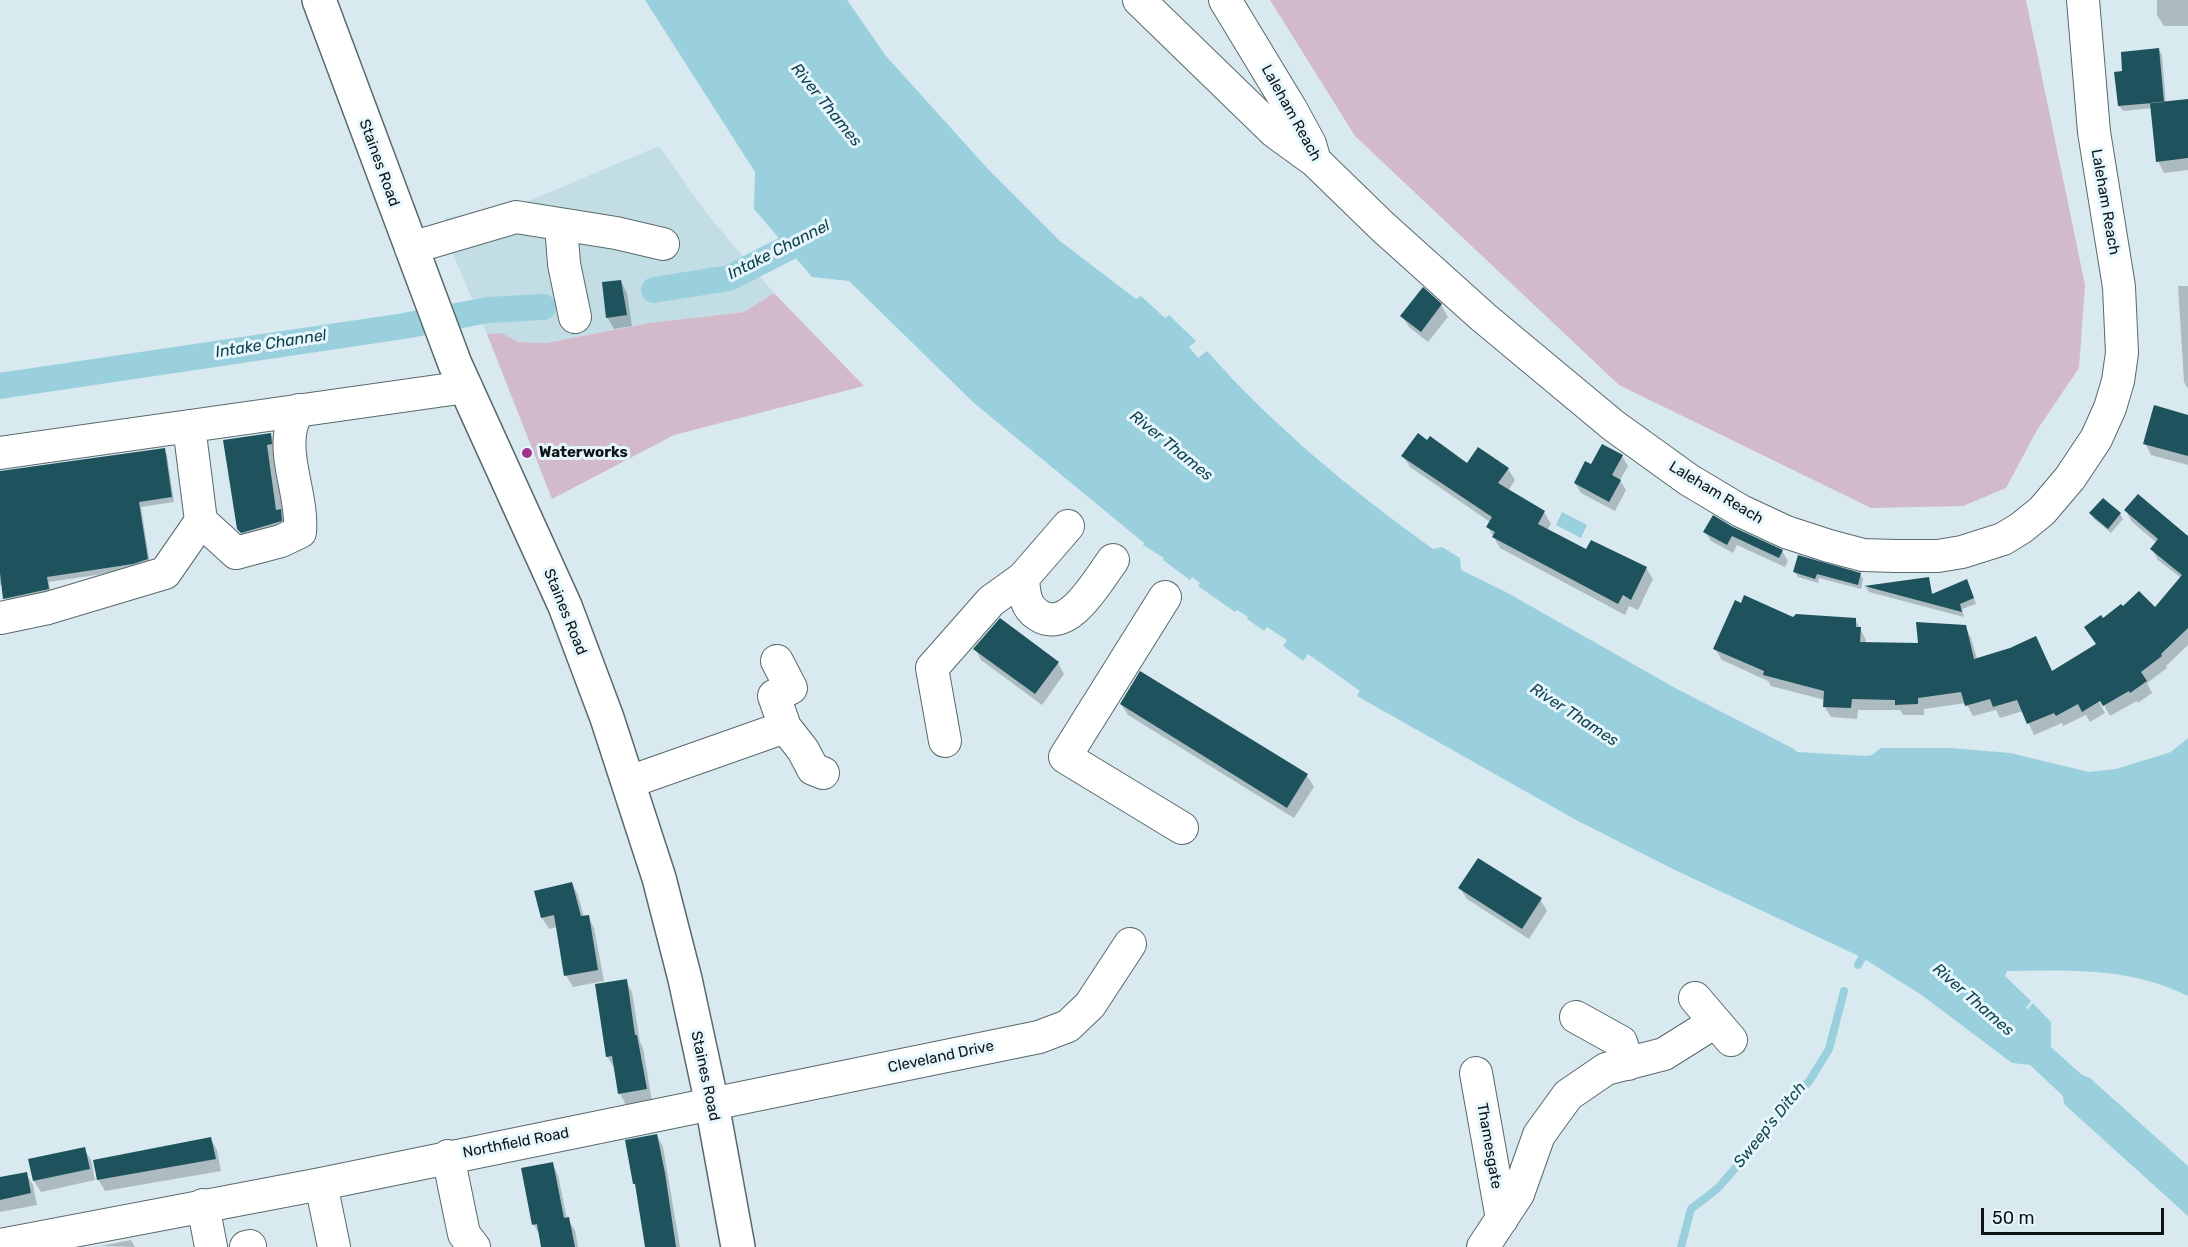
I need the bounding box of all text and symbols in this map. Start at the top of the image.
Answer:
water label: River Thames [787,60,865,150]
street label: Laleham Reach [1257,62,1325,164]
street label: Staines Road [355,117,403,209]
street label: Laleham Reach [2087,148,2123,256]
water label: Intake Channel [725,216,833,284]
water label: Intake Channel [214,326,328,362]
water label: River Thames [1126,407,1216,485]
place label: Waterworks [539,444,628,462]
marker: Waterworks [520,446,534,460]
street label: Laleham Reach [1665,458,1767,528]
street label: Staines Road [540,566,590,658]
water label: River Thames [1526,679,1622,751]
water label: River Thames [1928,960,2018,1040]
street label: Staines Road [687,1029,723,1123]
street label: Cleveland Drive [886,1037,996,1077]
water label: Sweep's Ditch [1730,1078,1810,1172]
street label: Thamesgate [1473,1102,1505,1190]
street label: Northfield Road [461,1124,571,1162]
scale bar [1984,1196,2167,1234]
text: 50 m [1992,1207,2035,1229]

